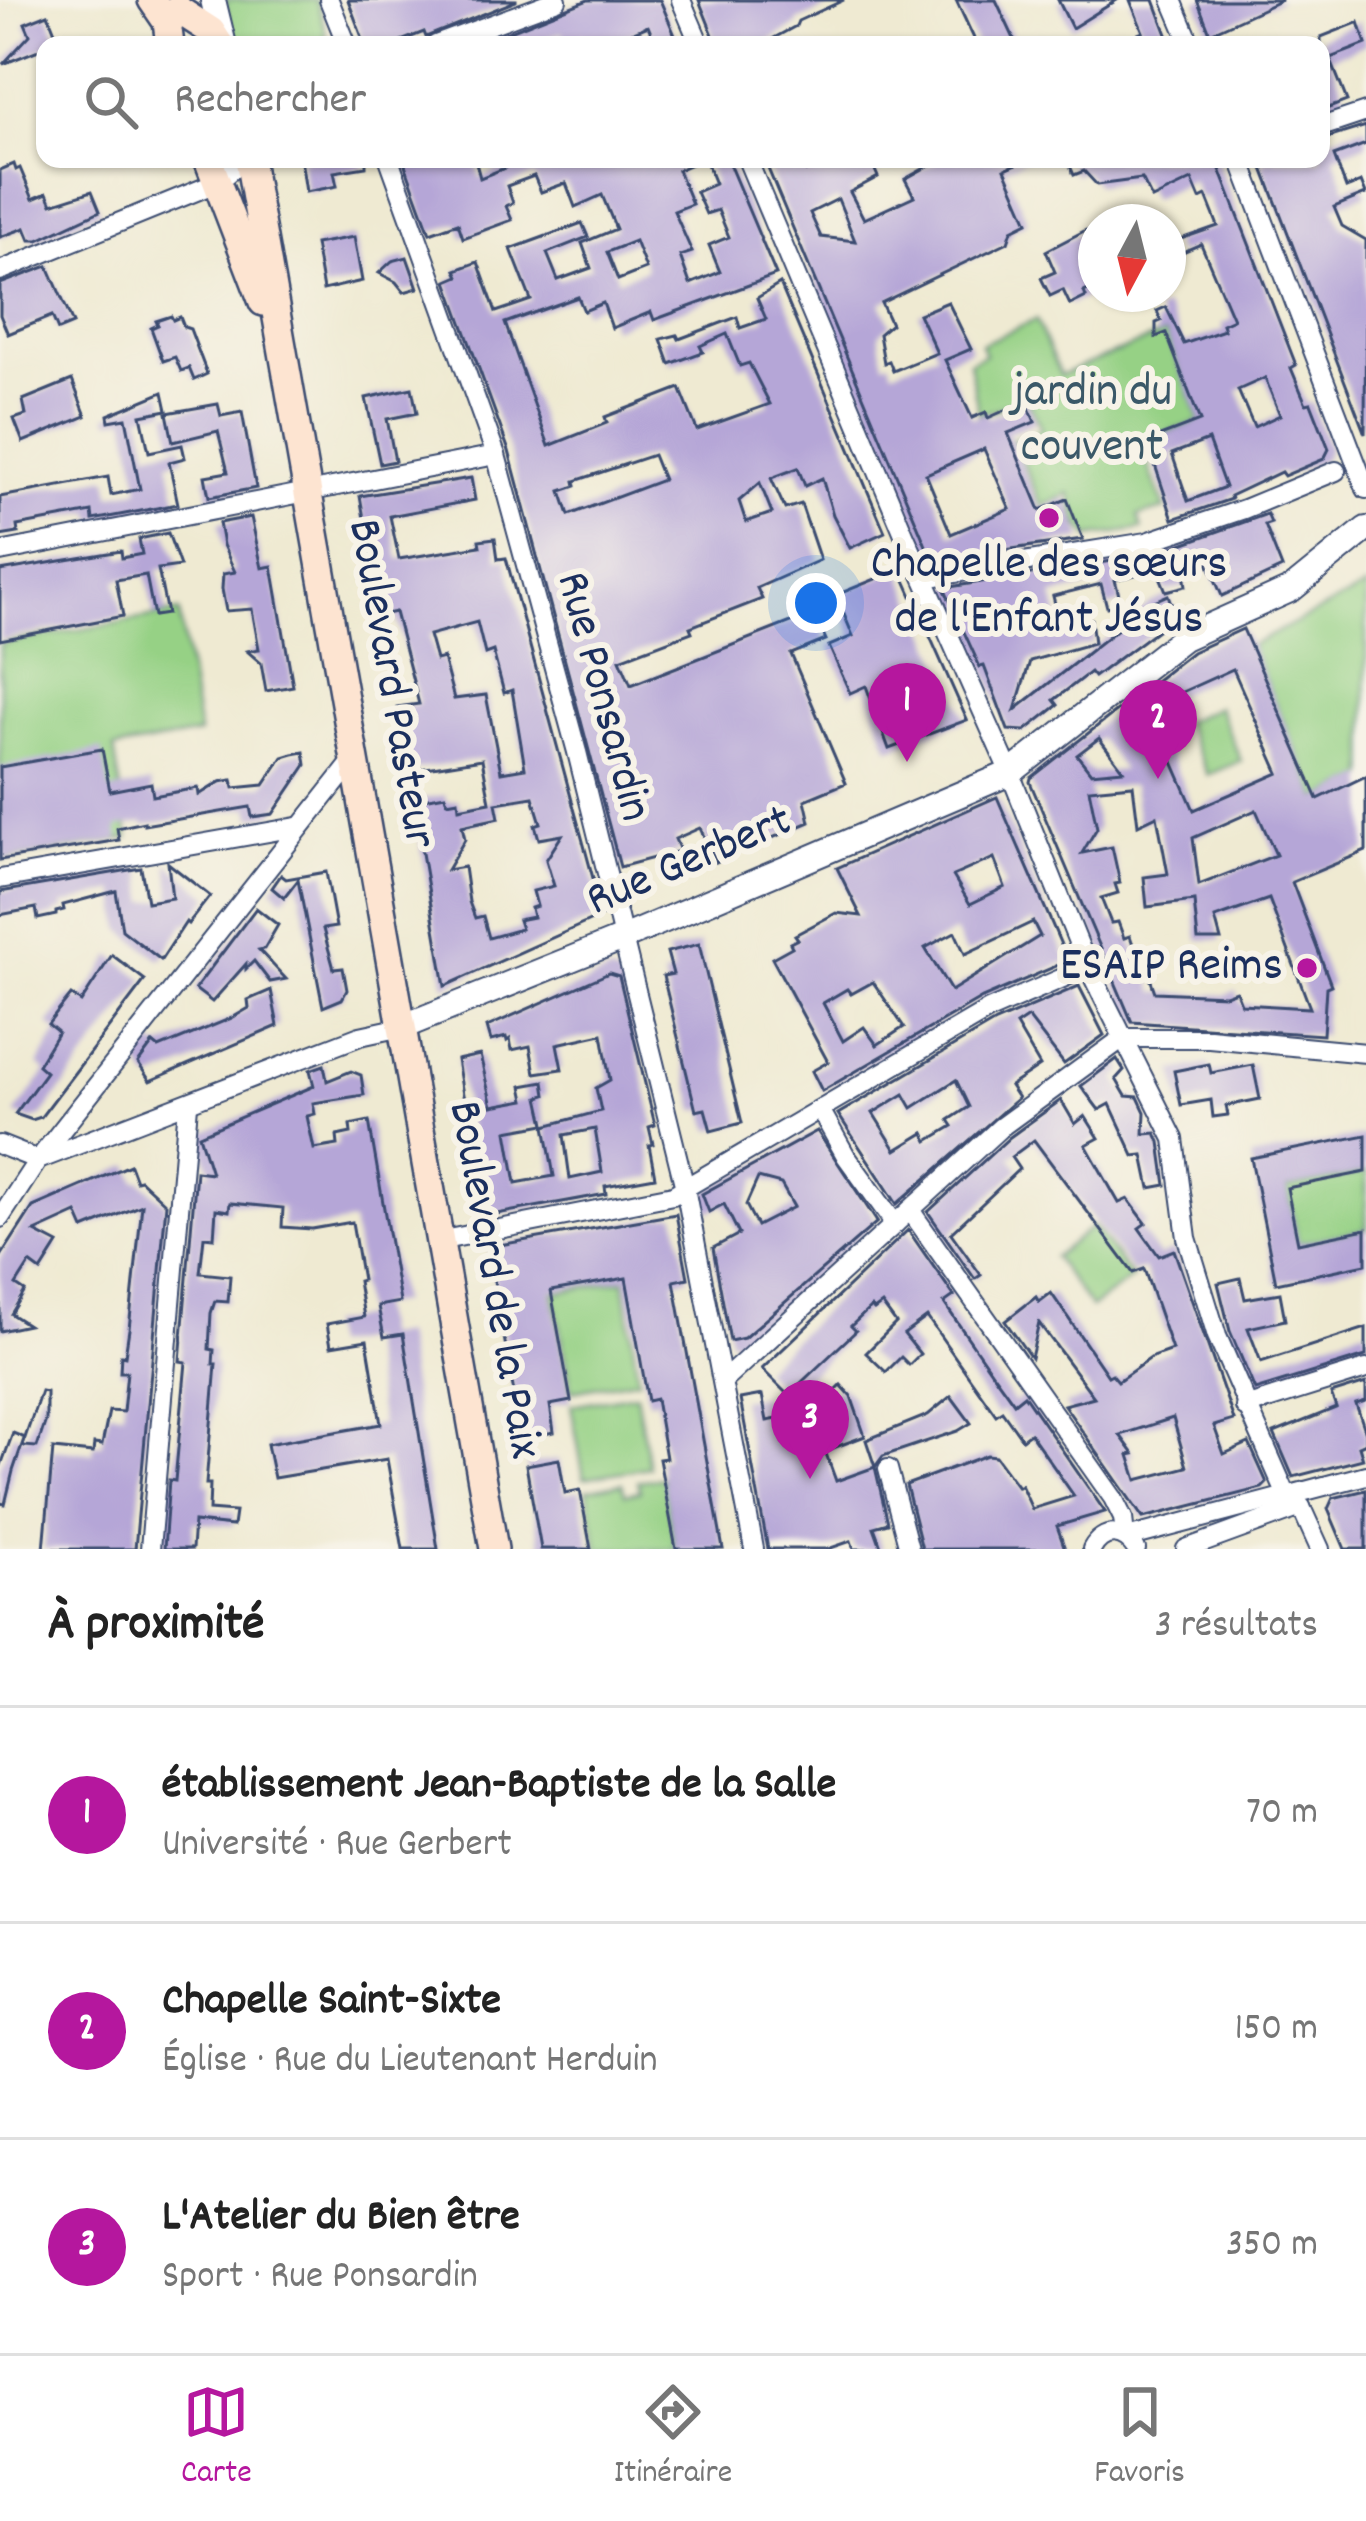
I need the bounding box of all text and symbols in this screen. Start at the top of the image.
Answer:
search box [36,36,1330,168]
icon: search [78,69,144,135]
text: Rechercher [174,70,366,134]
north arrow [1078,204,1186,312]
park label: jardin du couvent [1008,360,1172,484]
marker: Chapelle des sœurs de l'Enfant Jésus [1036,505,1062,531]
street label: Boulevard Pasteur [326,514,452,854]
place label: Chapelle des sœurs de l'Enfant Jésus [871,532,1227,656]
street label: Rue Ponsardin [535,565,667,829]
your location [786,573,846,633]
pin: 1 [868,663,946,762]
pin: 2 [1119,680,1197,779]
street label: Rue Gerbert [577,789,803,937]
place label: ESAIP Reims [1060,934,1283,1003]
marker: ESAIP Reims [1294,955,1320,981]
street label: Boulevard de la Paix [427,1096,557,1464]
pin: 3 [771,1380,849,1479]
text: À proximité [48,1591,265,1663]
text: 3 résultats [1154,1600,1318,1655]
text: établissement Jean-Baptiste de la Salle [162,1755,836,1819]
text: 1 [83,1787,91,1842]
text: 70 m [1246,1787,1318,1842]
text: Université · Rue Gerbert [162,1819,512,1874]
text: Chapelle Saint-Sixte [162,1971,501,2035]
text: 2 [78,2003,96,2058]
text: 150 m [1234,2003,1318,2058]
text: Église · Rue du Lieutenant Herduin [162,2035,658,2090]
text: L'Atelier du Bien être [162,2187,520,2251]
text: 3 [78,2219,96,2274]
text: 350 m [1226,2219,1318,2274]
text: Sport · Rue Ponsardin [162,2251,478,2306]
tab: Carte [181,2379,252,2498]
tab: Itinéraire [614,2379,732,2498]
tab: Favoris [1094,2379,1185,2498]

